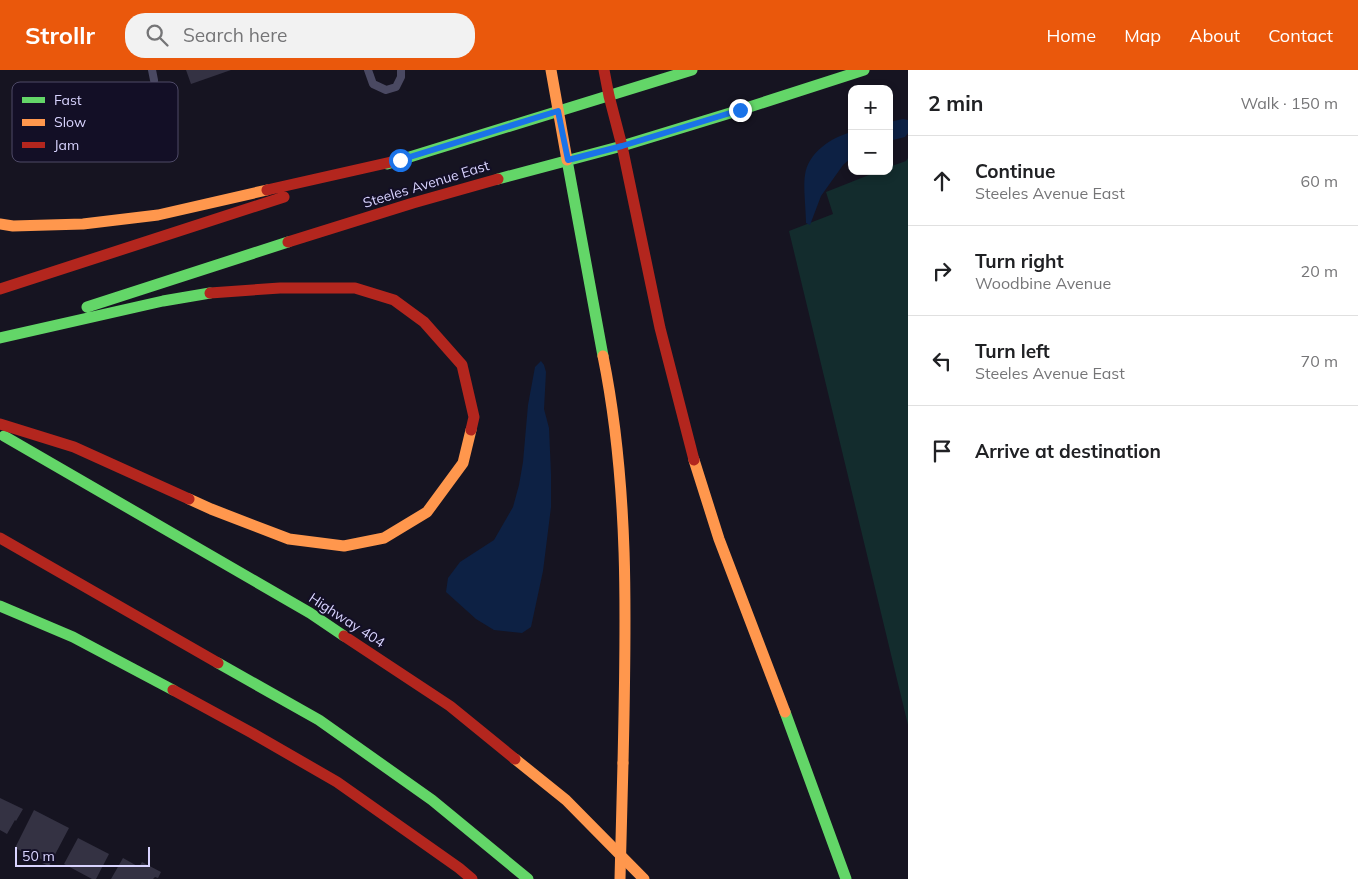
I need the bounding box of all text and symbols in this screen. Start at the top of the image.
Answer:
search box [125,13,475,58]
text: Strollr [25,20,95,50]
icon: search [143,21,171,49]
text: Search here [183,23,287,47]
text: Home [1046,24,1096,47]
text: Map [1124,24,1161,47]
text: About [1189,24,1240,47]
text: Contact [1268,24,1333,47]
legend [12,82,178,162]
map controls [848,85,893,175]
button: + [848,85,893,130]
text: 2 min [928,90,983,116]
text: Fast [54,91,82,109]
text: Walk · 150 m [1240,93,1338,113]
route end [729,99,752,122]
text: Slow [54,113,86,131]
button: − [848,130,893,175]
text: Jam [54,136,79,154]
route start [389,149,412,172]
street label: Steeles Avenue East [361,156,491,212]
text: Continue [975,159,1055,183]
icon: ahead [928,167,956,195]
text: 60 m [1301,171,1338,191]
text: Steeles Avenue East [975,183,1125,203]
text: Turn right [975,249,1064,273]
icon: right [928,257,956,285]
text: 20 m [1301,261,1338,281]
text: Woodbine Avenue [975,273,1111,293]
text: Turn left [975,339,1050,363]
icon: left [928,347,956,375]
text: 70 m [1301,351,1338,371]
text: Steeles Avenue East [975,363,1125,383]
icon: arrive [928,437,956,465]
text: Arrive at destination [975,439,1161,463]
street label: Highway 404 [305,589,389,652]
scale bar [15,844,150,867]
text: 50 m [22,847,55,865]

